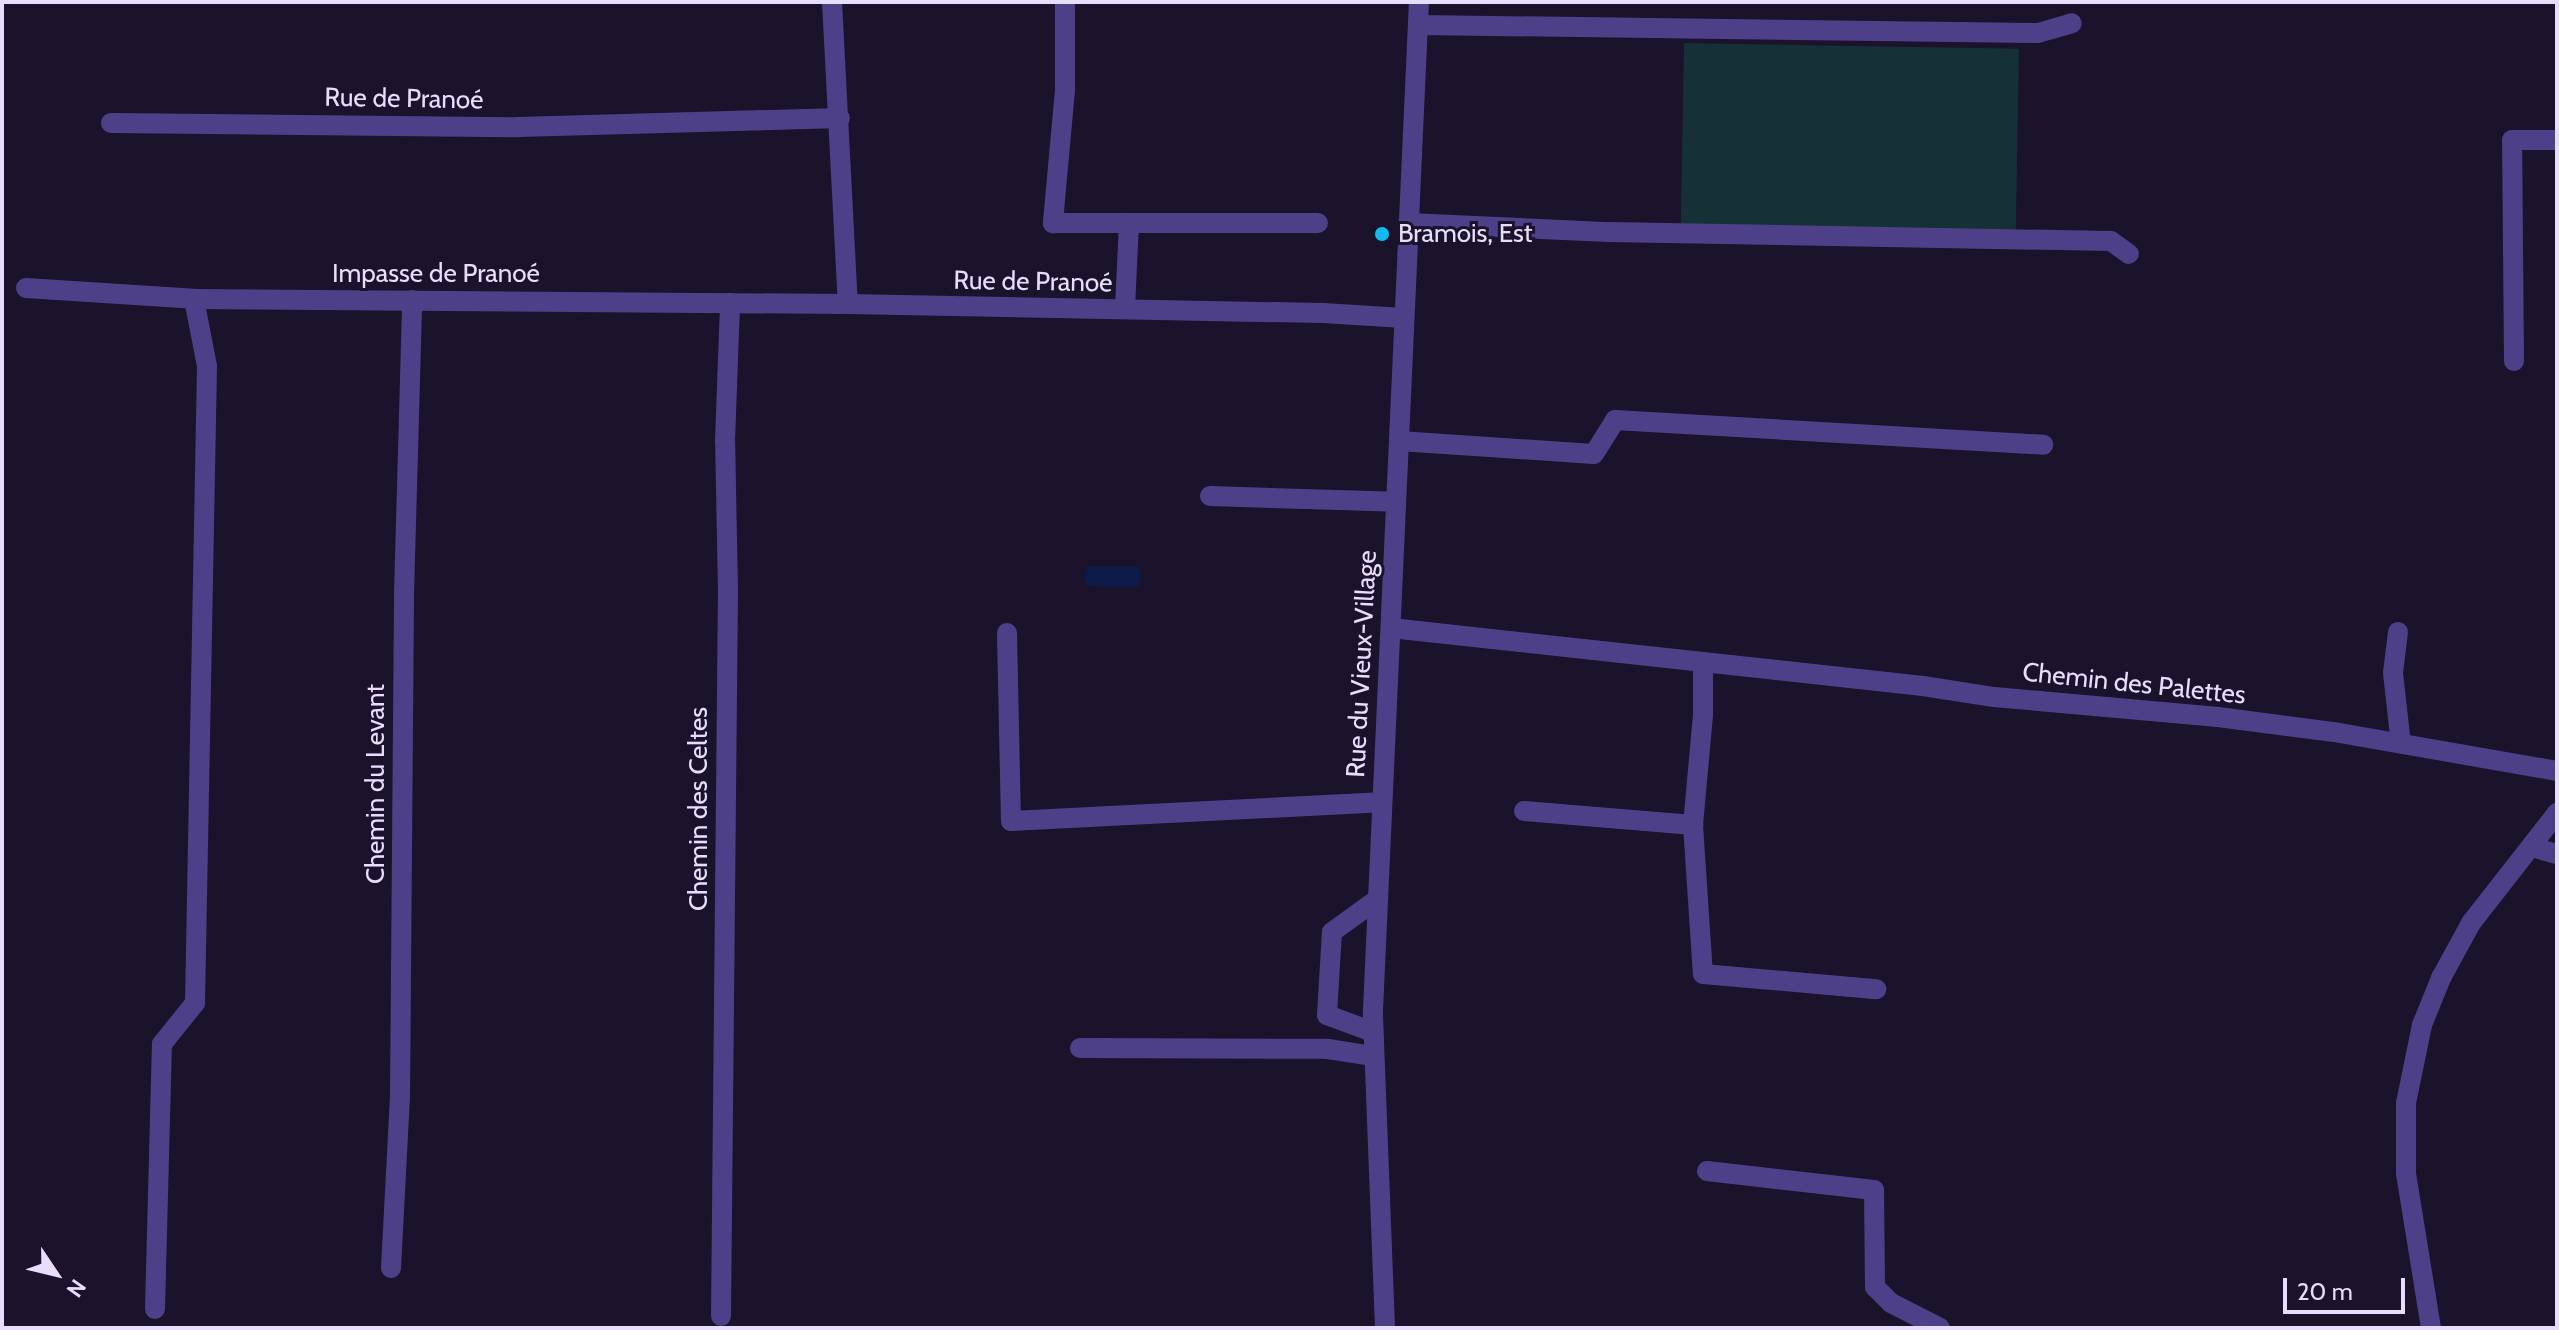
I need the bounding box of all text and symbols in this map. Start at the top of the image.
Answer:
street label: Rue de Pranoé [324,82,484,116]
place label: Bramois, Est [1398,218,1533,250]
marker: Bramois, Est [1373,225,1391,243]
street label: Impasse de Pranoé [332,258,540,290]
street label: Rue de Pranoé [953,265,1113,299]
street label: Rue du Vieux-Village [1340,549,1384,779]
street label: Chemin des Palettes [2021,657,2247,711]
street label: Chemin du Levant [360,684,392,884]
street label: Chemin des Celtes [683,707,715,911]
north arrow [16,1234,96,1314]
scale bar [2287,1262,2409,1312]
text: N [61,1274,92,1302]
text: 20 m [2297,1277,2353,1306]

